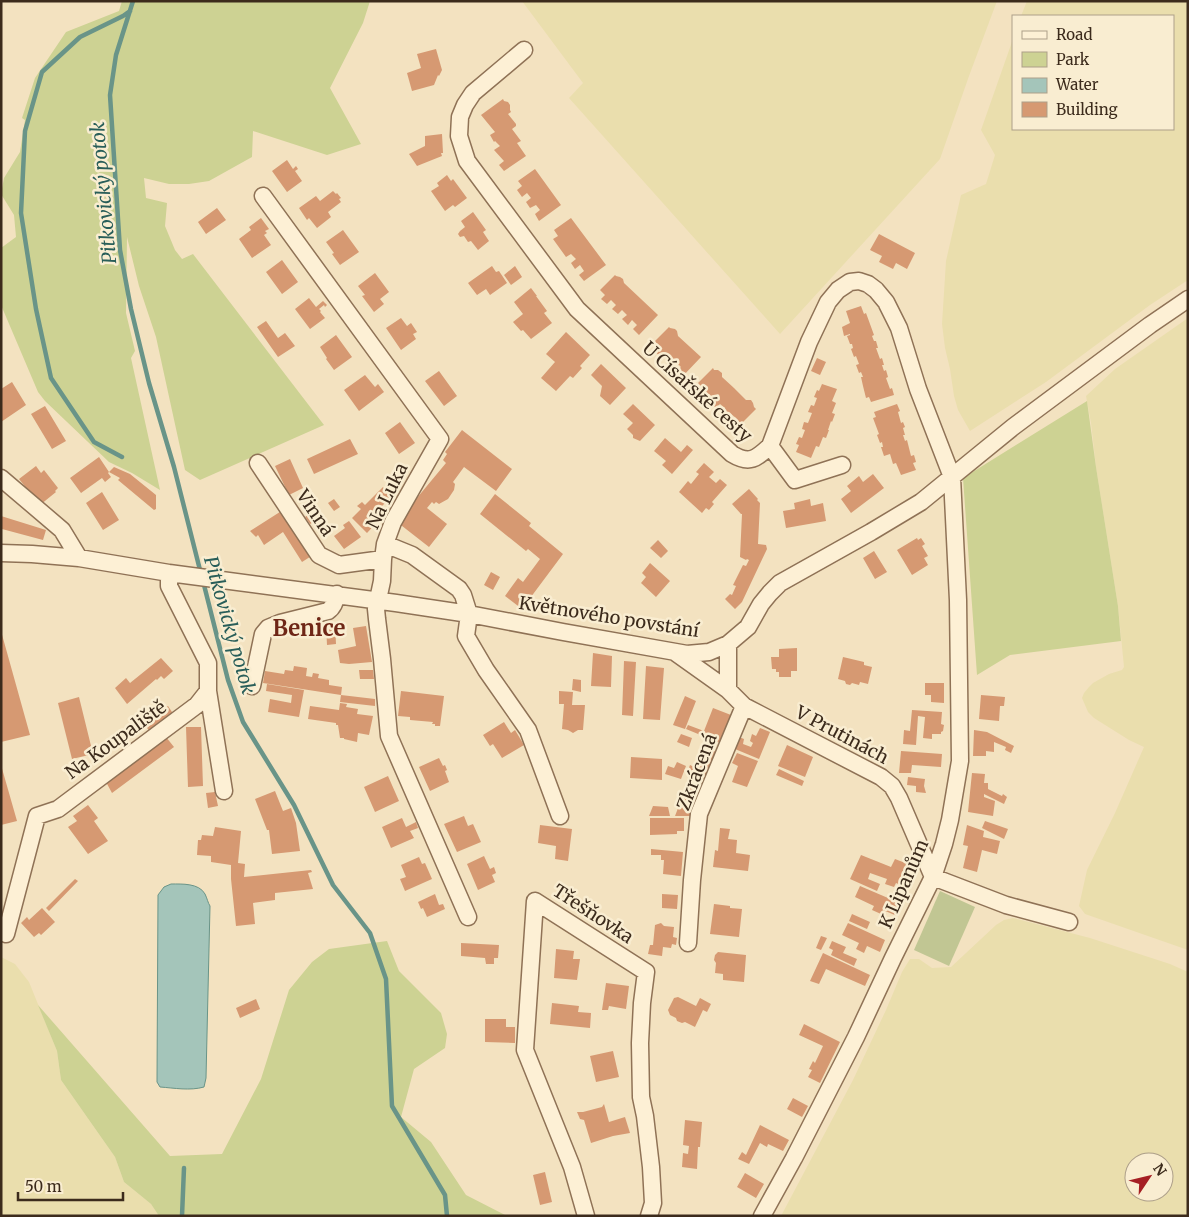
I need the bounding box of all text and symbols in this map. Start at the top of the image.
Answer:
legend [1012,15,1174,130]
text: Road [1056,25,1092,44]
text: Park [1056,50,1090,69]
text: Water [1055,75,1099,94]
text: Building [1056,100,1118,119]
water label: Pitkovický potok [85,120,121,265]
street label: U Císařské cesty [638,336,757,447]
street label: Na Luka [361,459,413,533]
street label: Vinná [291,484,339,541]
water label: Pitkovický potok [199,553,261,697]
street label: Květnového povstání [517,591,702,642]
district label: Benice [272,614,346,642]
street label: Na Koupaliště [61,695,171,784]
street label: V Prutinách [791,700,893,769]
street label: Zkrácená [671,730,722,814]
street label: K Lipanům [874,835,933,932]
street label: Třešňovka [549,879,638,948]
north arrow [1124,1152,1174,1202]
text: N [1149,1160,1170,1179]
scale bar [18,1170,122,1202]
text: 50 m [25,1177,62,1196]

